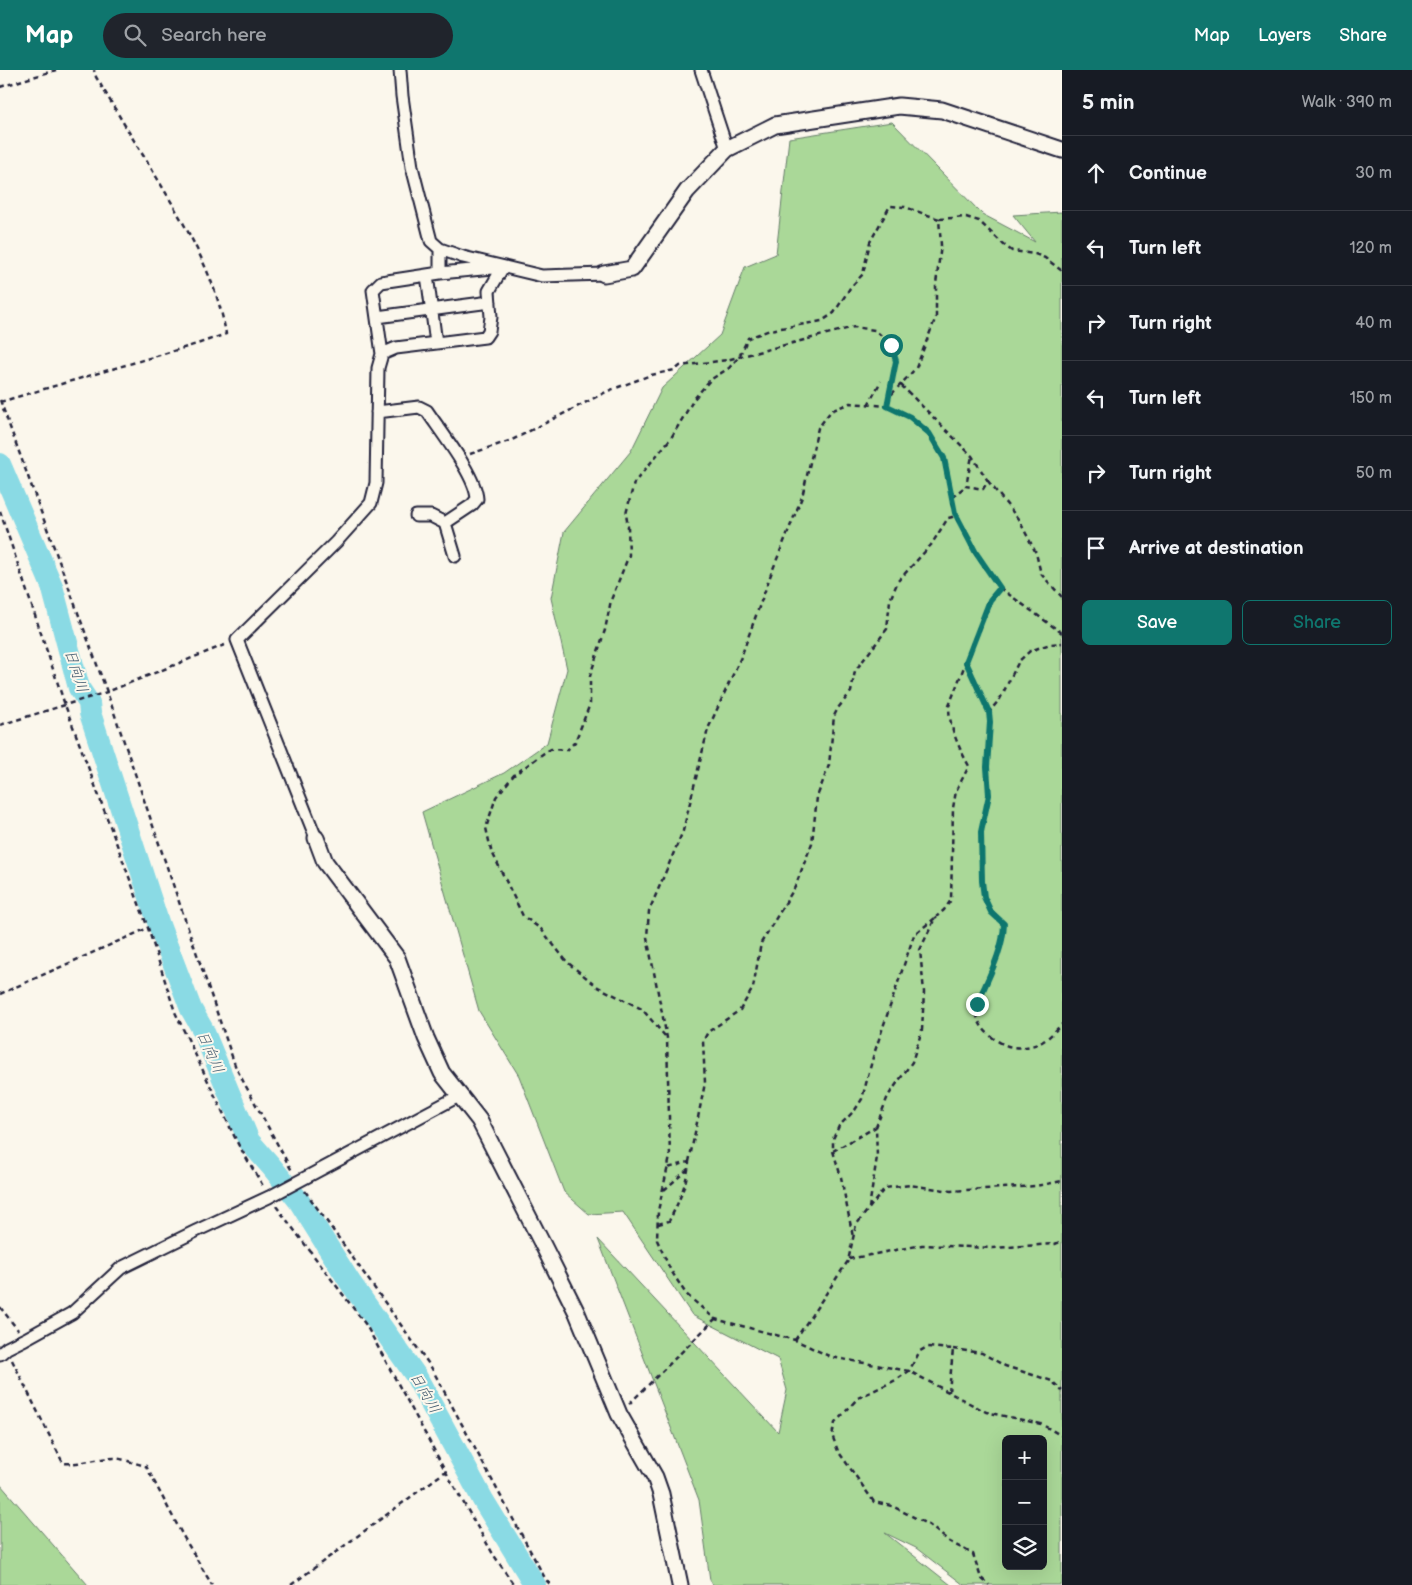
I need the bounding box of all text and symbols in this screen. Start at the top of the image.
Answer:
search box [103,13,453,58]
text: Map [25,21,73,50]
icon: search [121,21,149,49]
text: Search here [161,24,267,47]
text: Map [1194,25,1230,46]
text: Layers [1258,25,1311,46]
text: Share [1339,25,1387,46]
text: 5 min [1082,90,1135,115]
text: Walk · 390 m [1301,93,1392,112]
icon: ahead [1082,159,1110,187]
text: Continue [1129,162,1207,185]
text: 30 m [1355,164,1392,183]
icon: left [1082,234,1110,262]
text: Turn left [1129,237,1201,260]
text: 120 m [1349,239,1392,258]
icon: right [1082,309,1110,337]
text: Turn right [1129,312,1212,335]
text: 40 m [1355,314,1392,333]
route start [880,334,903,357]
icon: left [1082,384,1110,412]
text: Turn left [1129,387,1201,410]
text: 150 m [1350,389,1392,408]
icon: right [1082,459,1110,487]
text: Turn right [1129,462,1212,485]
text: 50 m [1356,464,1392,483]
icon: arrive [1082,534,1110,562]
text: Arrive at destination [1129,537,1304,560]
button: Save [1082,600,1232,645]
button: Share [1242,600,1392,645]
water label: 日向川 [60,647,92,695]
route end [966,993,989,1016]
water label: 日向川 [192,1028,228,1076]
water label: 日向川 [406,1369,444,1417]
map controls [1002,1435,1047,1570]
button: + [1002,1435,1047,1480]
button: − [1002,1480,1047,1525]
button: layers [1002,1525,1047,1570]

